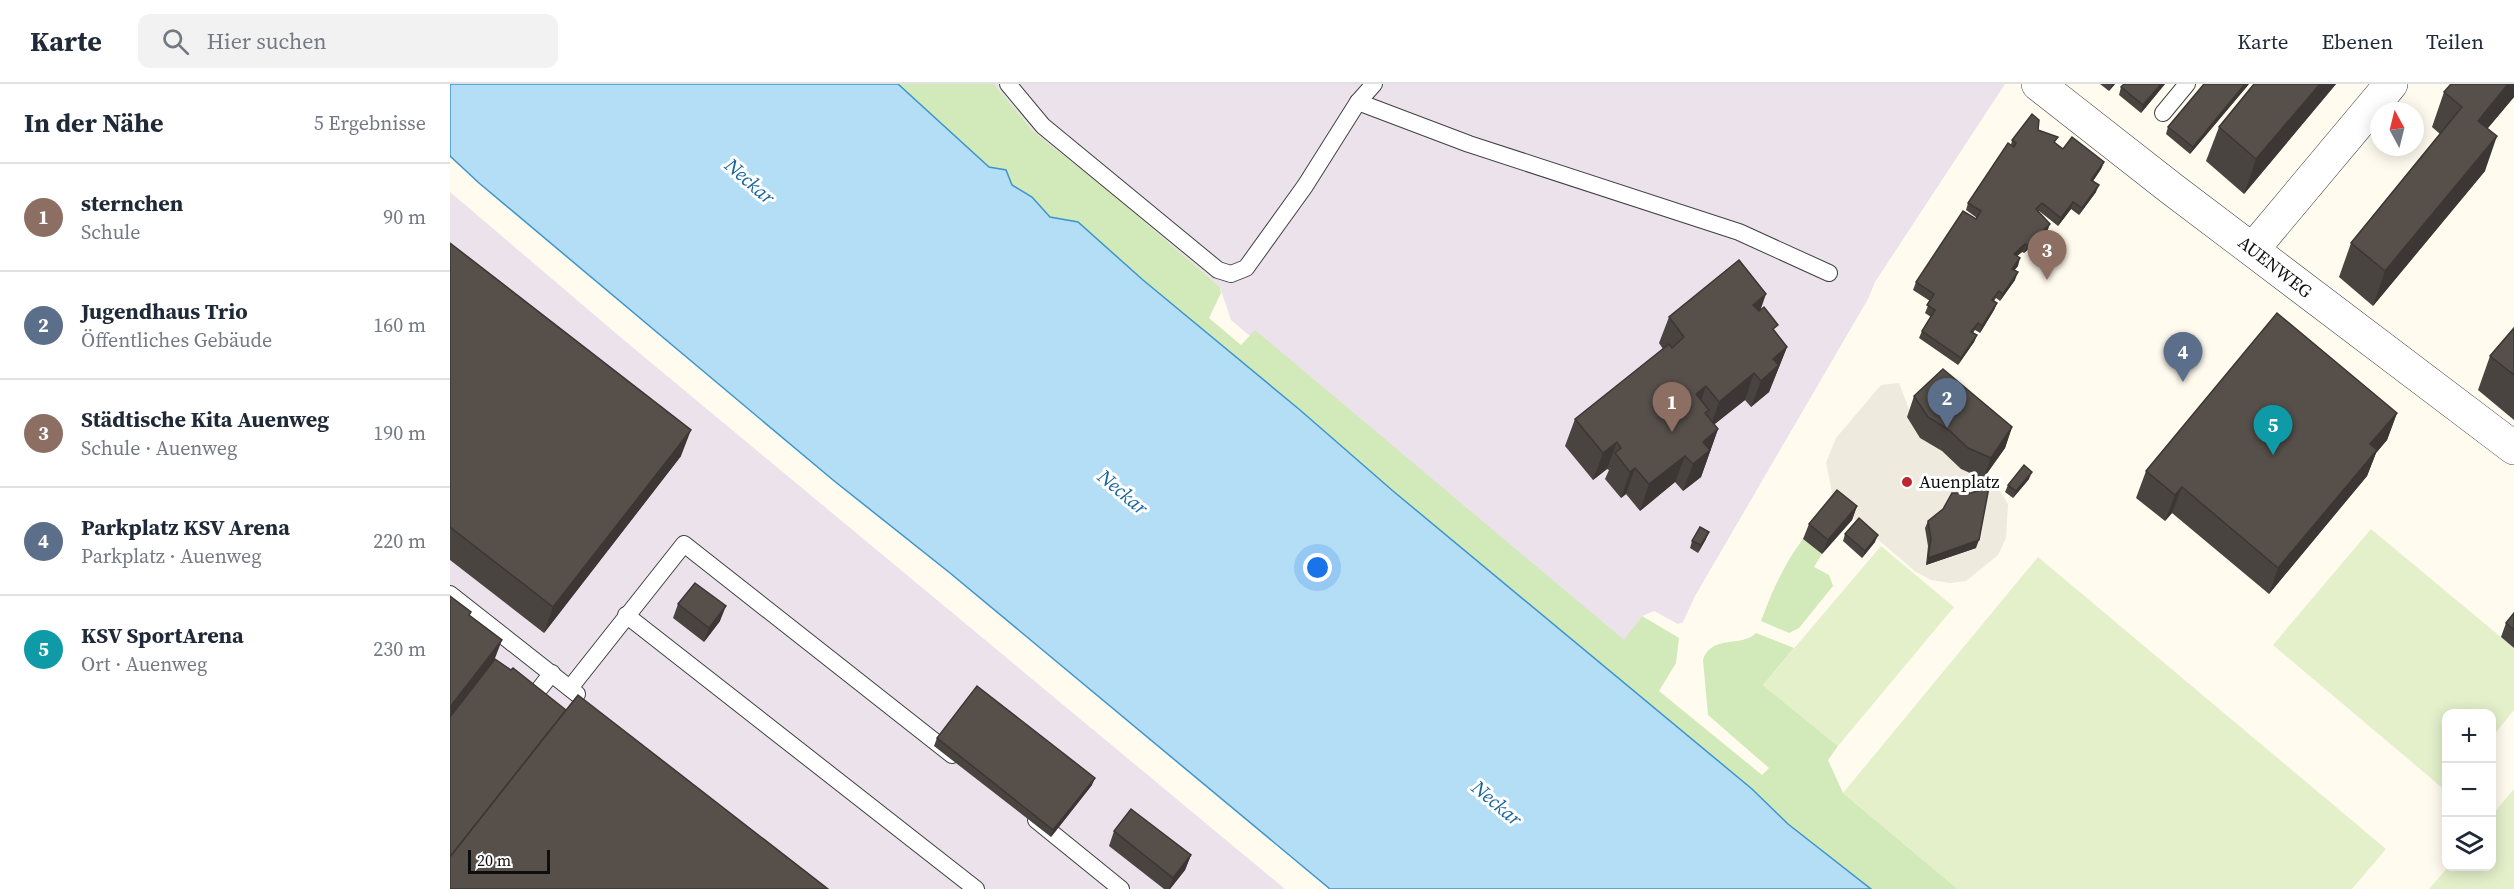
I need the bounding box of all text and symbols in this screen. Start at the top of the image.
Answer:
search box [138,14,558,68]
text: Karte [30,22,102,60]
icon: search [159,25,192,58]
text: Hier suchen [207,26,327,56]
text: Karte [2237,27,2288,56]
text: Ebenen [2321,27,2393,56]
text: Teilen [2426,27,2484,56]
north arrow [2370,102,2424,156]
text: In der Nähe [24,105,164,141]
text: 5 Ergebnisse [314,109,426,137]
water label: Neckar [718,151,782,211]
text: sternchen [81,188,183,218]
text: 1 [38,203,49,231]
text: 90 m [383,203,426,231]
text: Schule [81,218,141,246]
pin: 3 [2028,230,2066,280]
street label: AUENWEG [2233,230,2318,304]
text: Jugendhaus Trio [81,296,248,326]
text: 2 [38,311,49,339]
text: 160 m [373,311,426,339]
text: Öffentliches Gebäude [81,326,272,354]
pin: 4 [2164,332,2202,382]
pin: 2 [1928,378,1966,428]
pin: 1 [1652,382,1692,432]
text: Städtische Kita Auenweg [81,404,329,434]
pin: 5 [2254,406,2292,455]
text: 3 [38,419,49,447]
text: 190 m [373,419,426,447]
text: Schule · Auenweg [81,434,237,462]
water label: Neckar [1091,462,1155,522]
place label: Auenplatz [1919,469,1999,494]
marker: Auenplatz [1900,475,1914,489]
text: Parkplatz KSV Arena [81,512,290,542]
text: 4 [38,527,49,555]
text: 220 m [373,527,426,555]
text: Parkplatz · Auenweg [81,542,262,570]
your location [1303,553,1332,582]
text: KSV SportArena [81,620,244,650]
text: 5 [38,635,49,663]
text: 230 m [373,635,426,663]
text: Ort · Auenweg [81,650,207,678]
map controls [2442,709,2496,871]
button: + [2442,709,2496,763]
button: − [2442,763,2496,817]
water label: Neckar [1465,773,1529,833]
button: layers [2442,817,2496,871]
scale bar [468,847,550,874]
text: 20 m [477,849,511,871]

